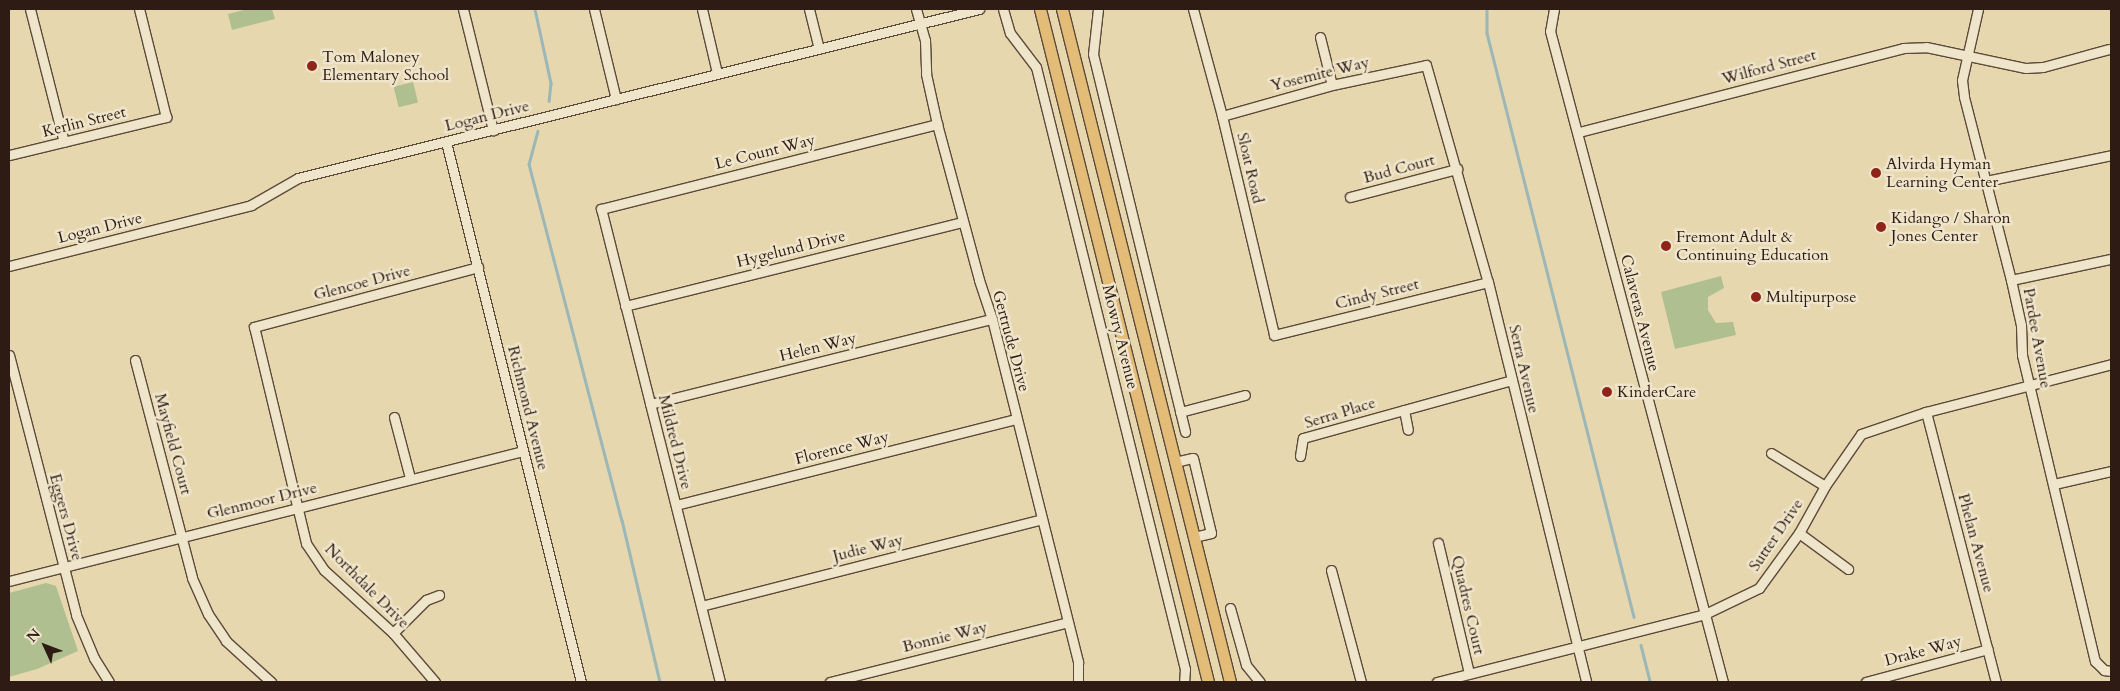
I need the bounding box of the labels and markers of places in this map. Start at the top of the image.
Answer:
place label: Tom Maloney Elementary School [322,47,449,85]
marker: Tom Maloney Elementary School [306,60,318,72]
place label: Alvirda Hyman Learning Center [1886,154,1998,192]
marker: Alvirda Hyman Learning Center [1870,167,1882,179]
place label: Kidango / Sharon Jones Center [1891,208,2011,246]
marker: Kidango / Sharon Jones Center [1875,221,1887,233]
place label: Fremont Adult & Continuing Education [1676,227,1829,265]
marker: Fremont Adult & Continuing Education [1660,240,1672,252]
place label: Multipurpose [1766,287,1856,307]
marker: Multipurpose [1750,291,1762,303]
place label: KinderCare [1617,382,1696,402]
marker: KinderCare [1601,386,1613,398]

